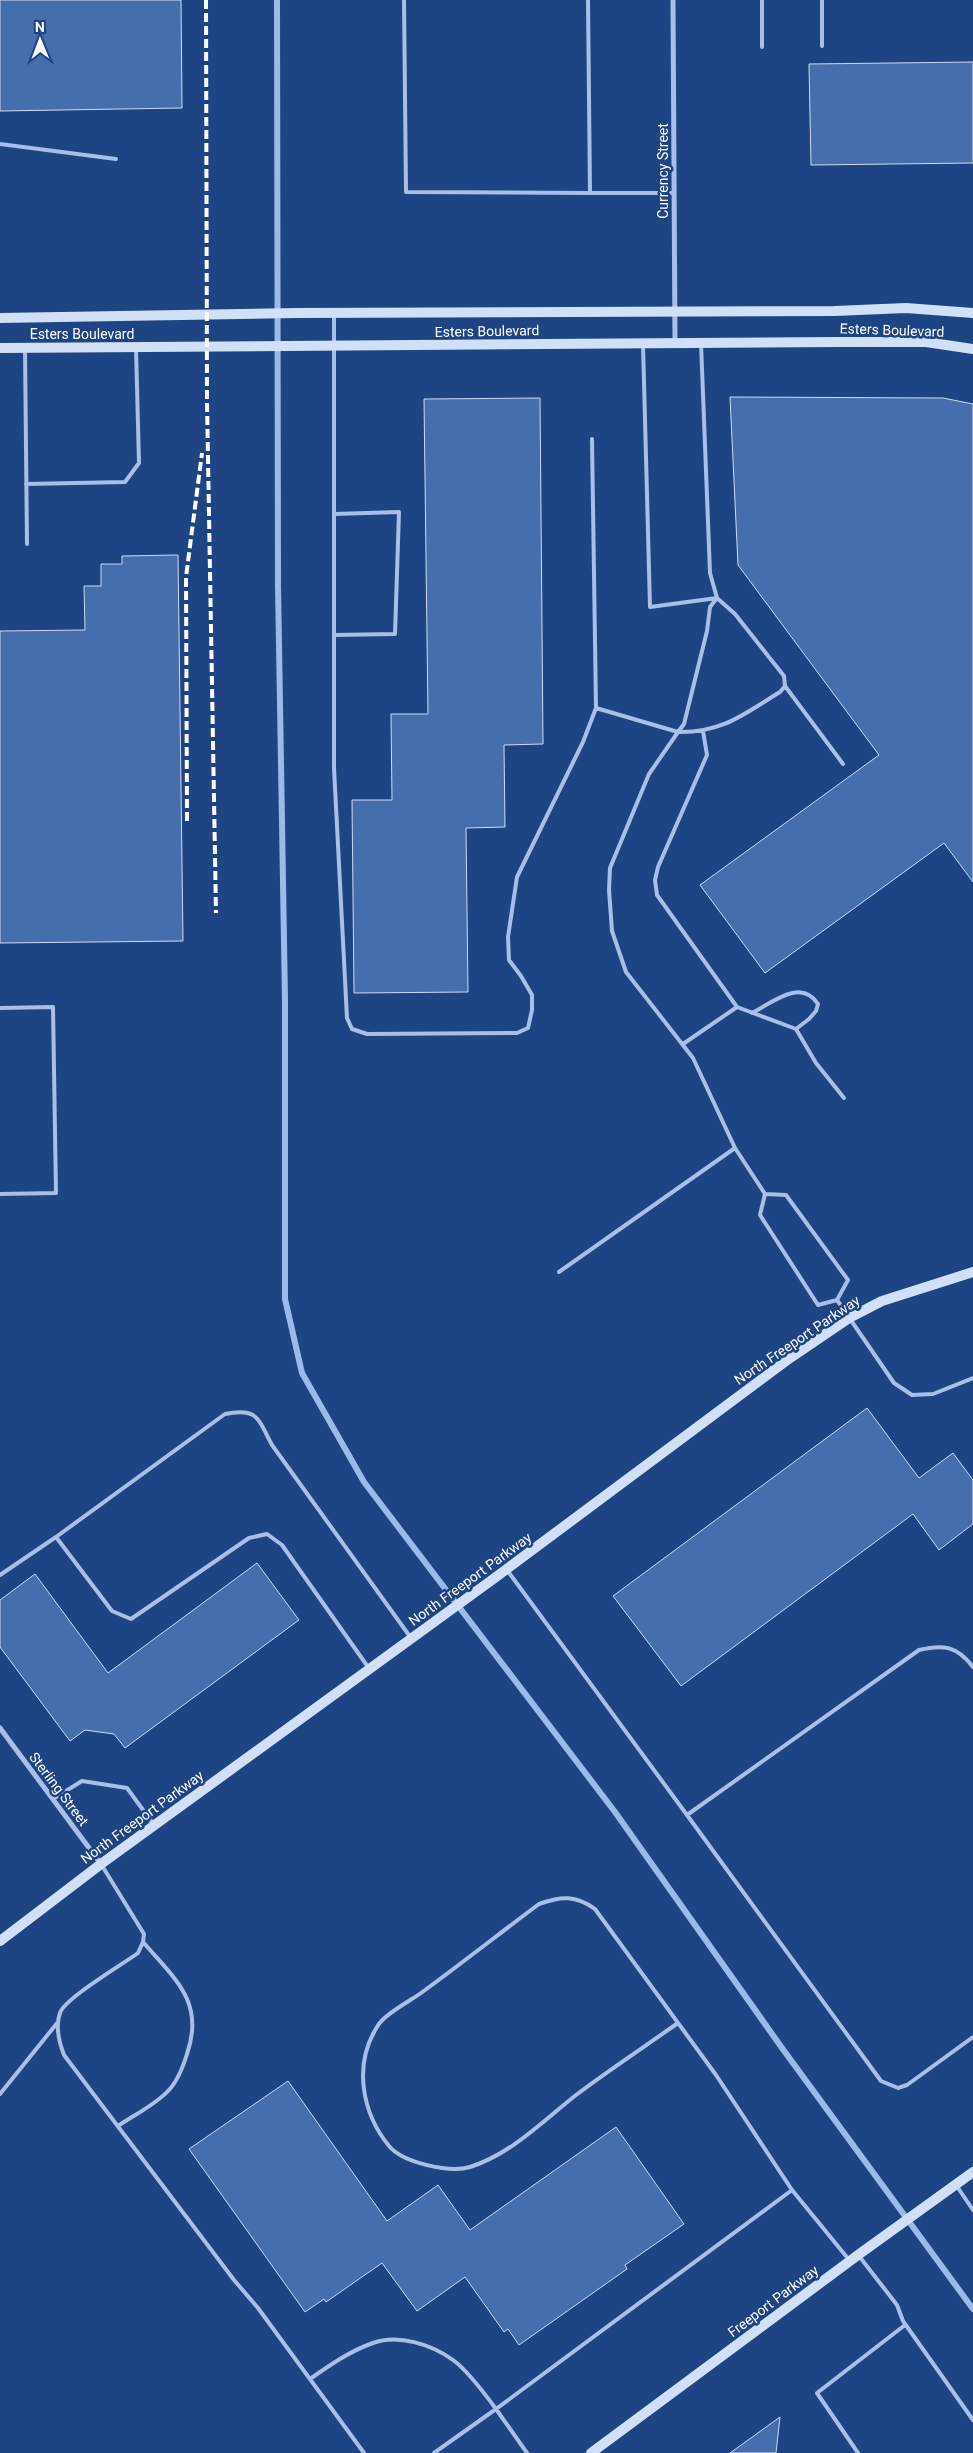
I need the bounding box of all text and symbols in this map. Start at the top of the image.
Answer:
north arrow [15,15,65,65]
text: N [35,19,45,35]
street label: Currency Street [655,123,671,219]
street label: Esters Boulevard [839,320,945,340]
street label: Esters Boulevard [435,322,539,340]
street label: Esters Boulevard [30,326,134,342]
street label: North Freeport Parkway [731,1292,863,1388]
street label: North Freeport Parkway [406,1529,535,1629]
street label: Sterling Street [26,1749,92,1829]
street label: North Freeport Parkway [78,1767,207,1867]
street label: Freeport Parkway [725,2262,822,2340]

